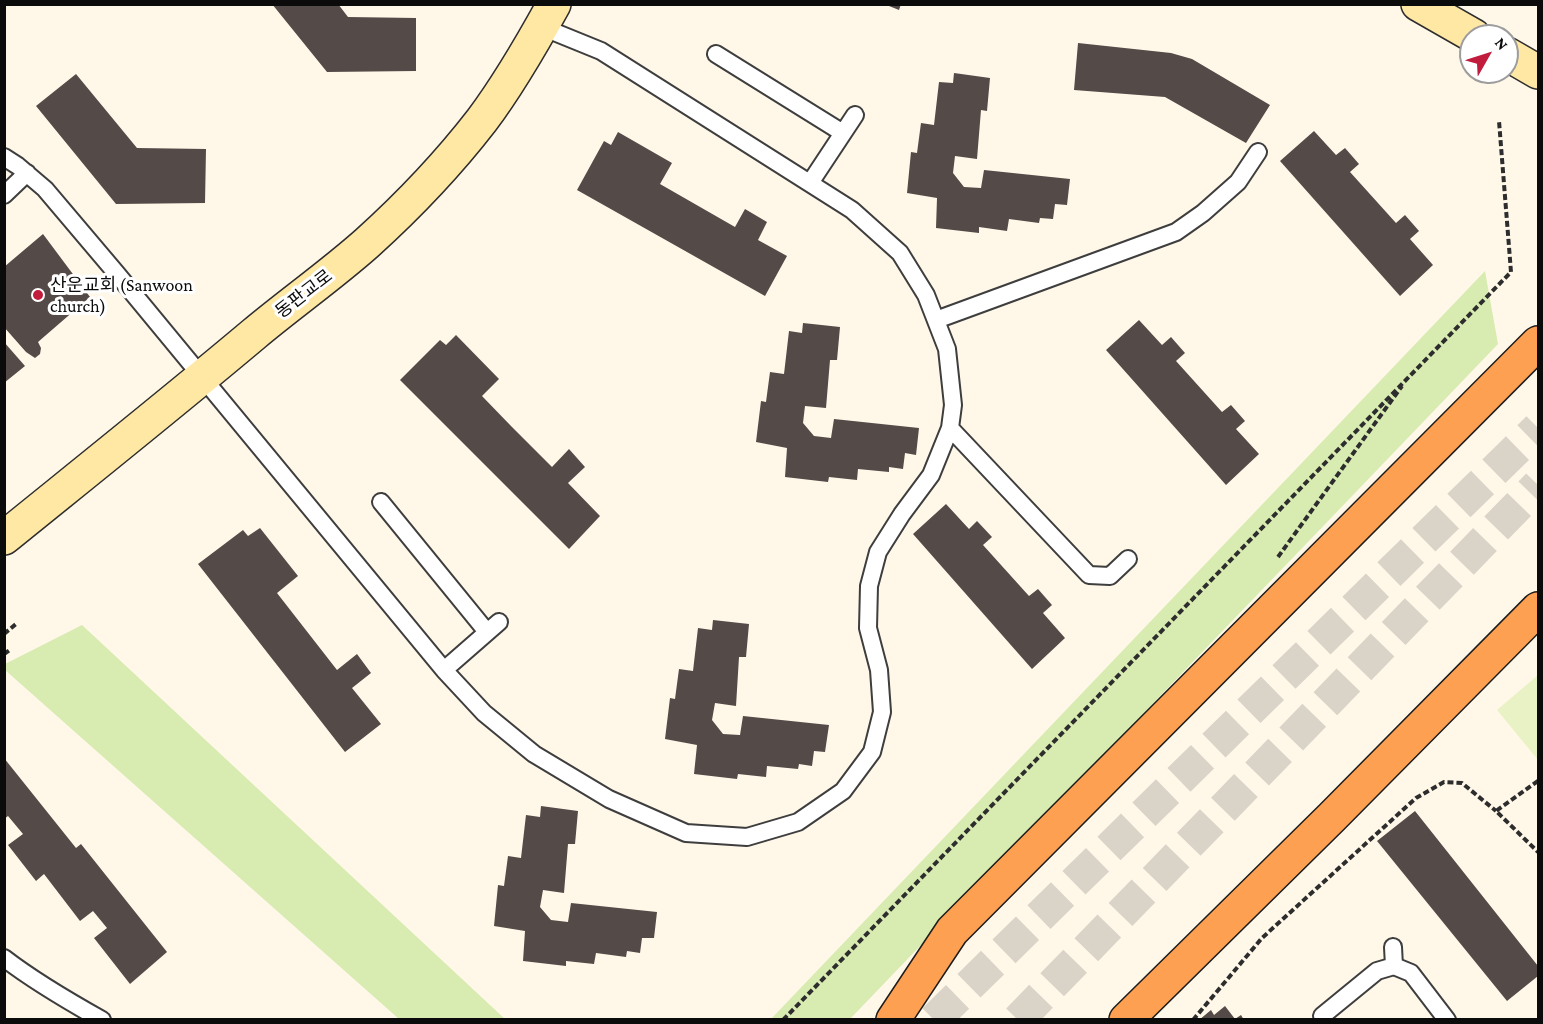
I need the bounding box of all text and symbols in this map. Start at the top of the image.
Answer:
north arrow [1459,24,1519,84]
text: N [1492,34,1512,53]
street label: 동판교로 [271,265,337,323]
place label: 산운교회 (Sanwoon church) [50,274,193,316]
marker: 산운교회 (Sanwoon church) [31,288,45,302]

